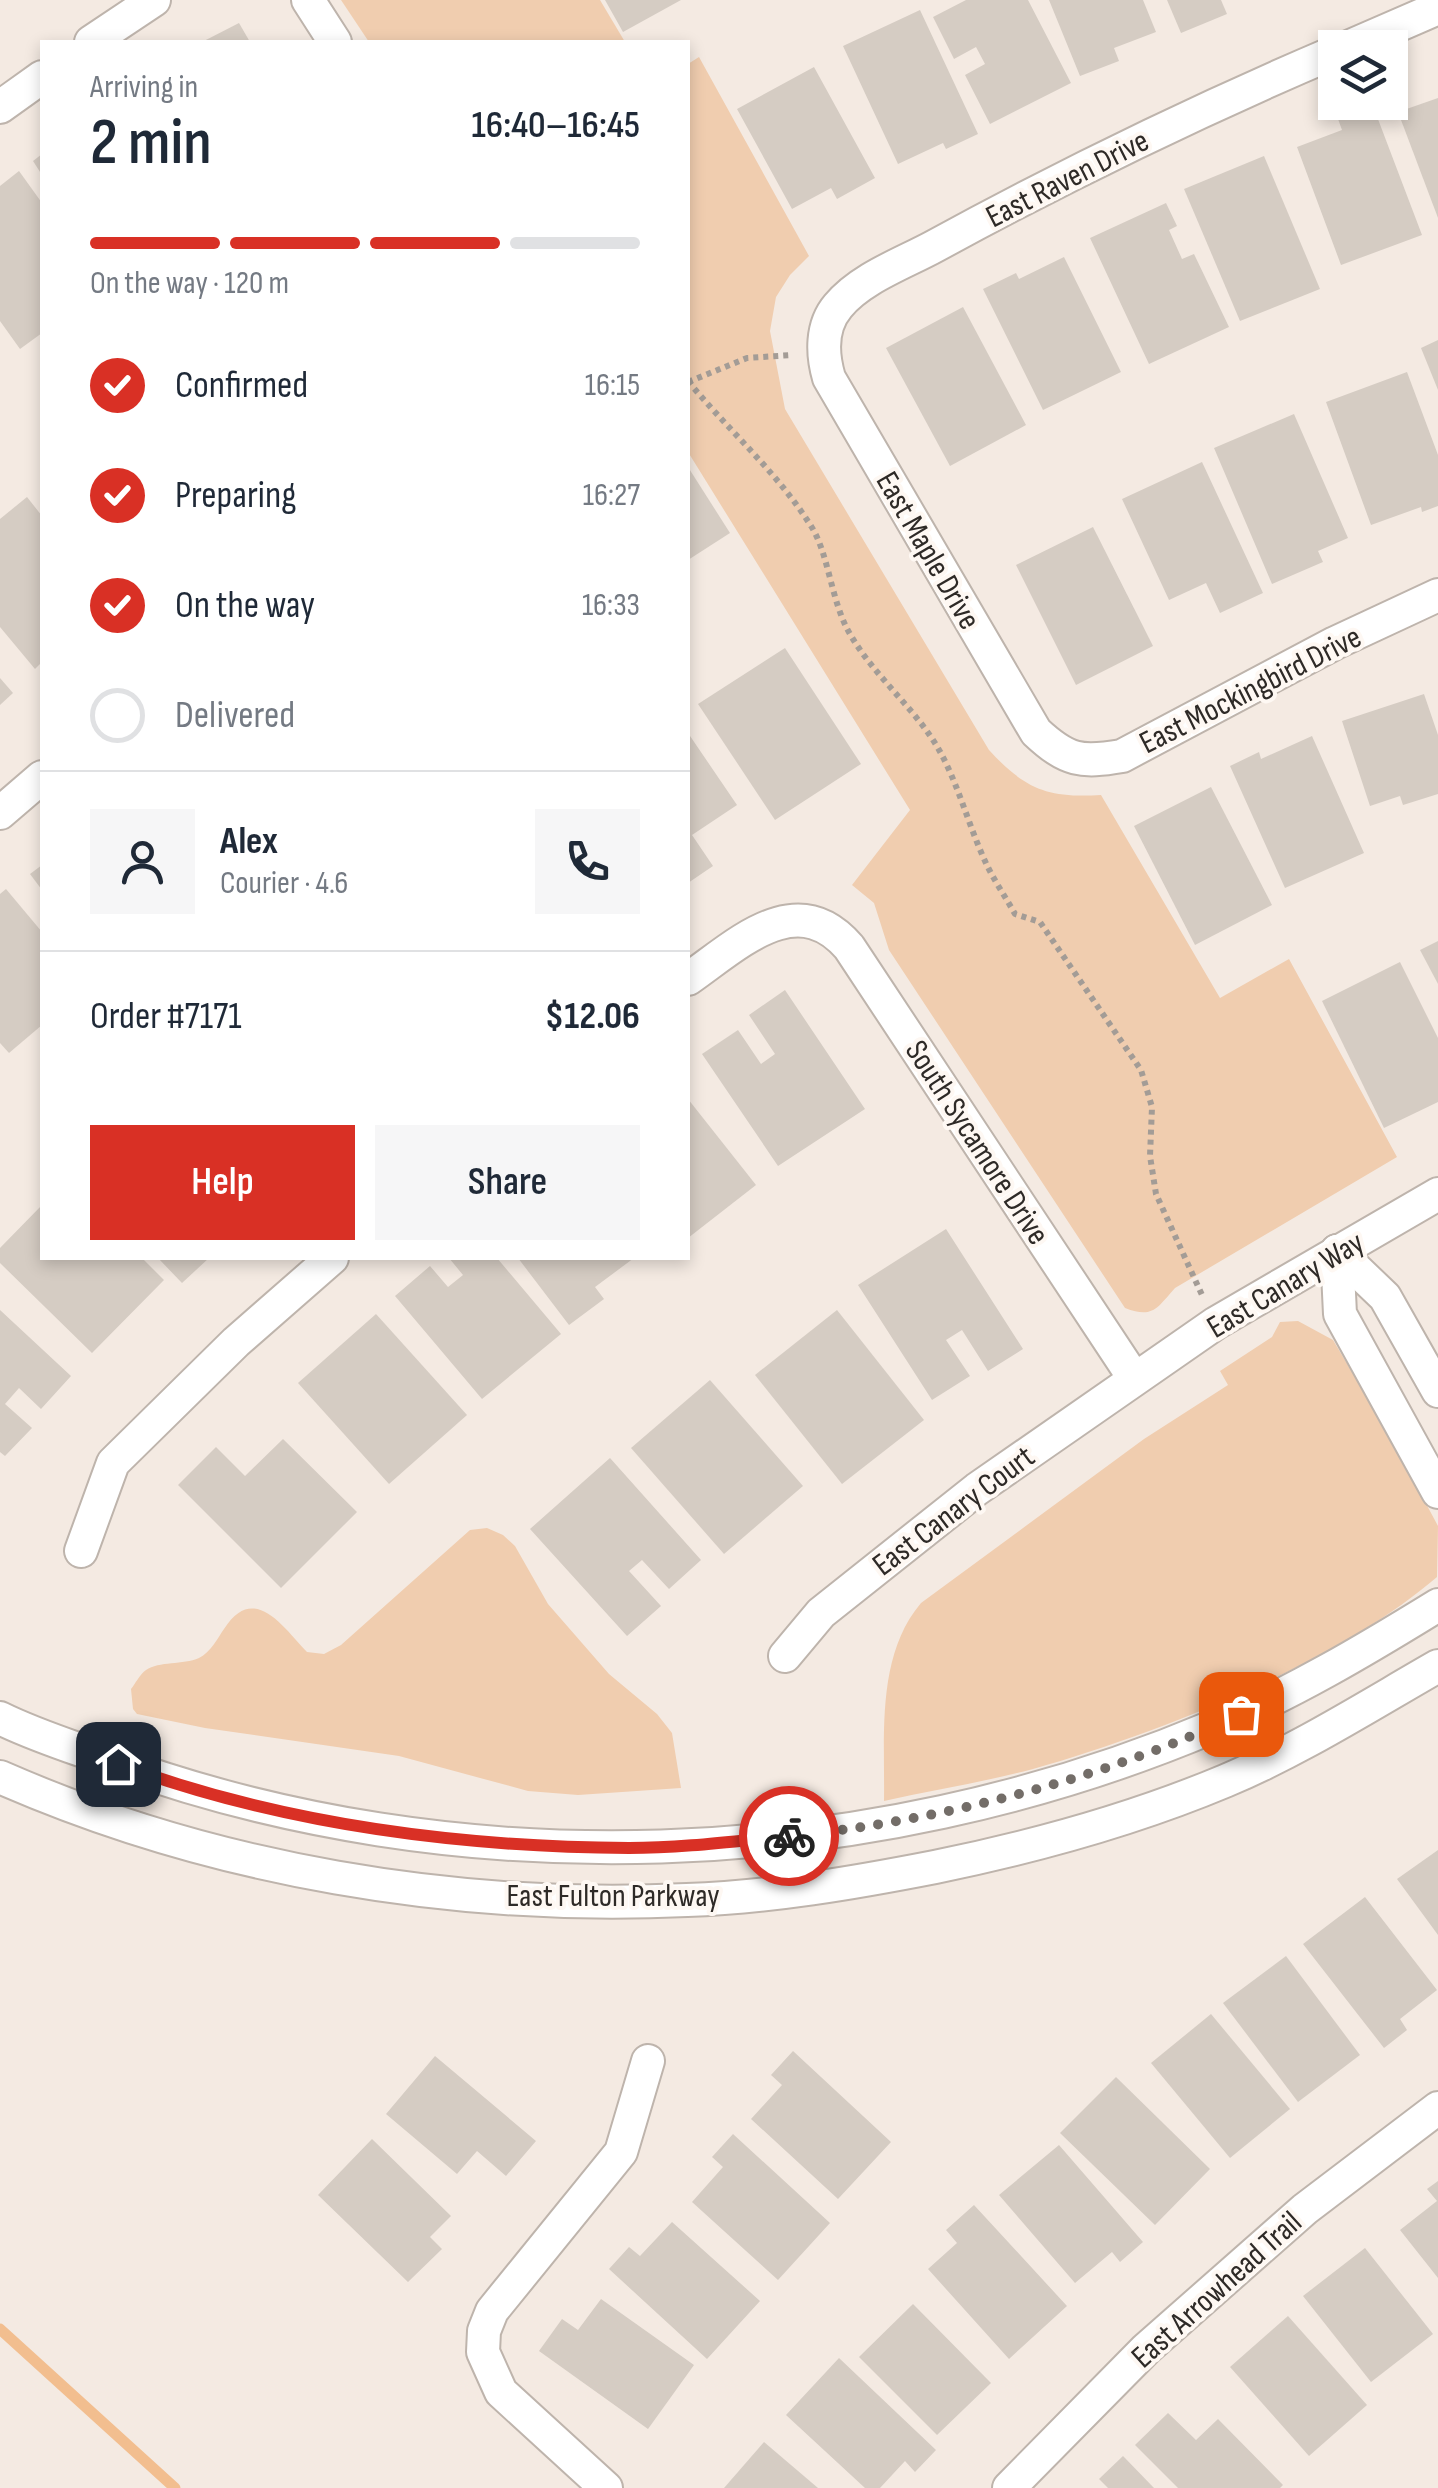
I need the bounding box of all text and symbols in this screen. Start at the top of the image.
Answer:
map controls [1318,30,1408,120]
button: layers [1318,30,1408,120]
text: Arriving in [90,68,198,107]
text: 16:40–16:45 [472,103,640,148]
text: 2 min [90,105,212,183]
street label: East Raven Drive [980,122,1156,237]
text: On the way · 120 m [90,264,289,303]
icon: check [90,358,145,413]
text: Confirmed [175,363,308,408]
text: 16:15 [585,366,640,405]
street label: East Maple Drive [867,465,989,637]
icon: check [90,468,145,523]
text: Preparing [175,473,296,518]
text: 16:27 [583,476,640,515]
icon: check [90,578,145,633]
text: On the way [175,583,315,628]
text: 16:33 [582,586,640,625]
street label: East Mockingbird Drive [1133,618,1368,763]
text: Delivered [175,693,295,738]
button: person [90,809,195,914]
button: phone [535,809,640,914]
text: Alex [220,819,278,864]
text: Courier · 4.6 [220,864,348,903]
text: Order #7171 [90,994,242,1039]
text: $12.06 [545,994,640,1039]
street label: South Sycamore Drive [896,1033,1057,1252]
button: Help [90,1125,355,1240]
button: Share [375,1125,640,1240]
street label: East Canary Way [1200,1223,1371,1347]
street label: East Canary Court [865,1438,1043,1585]
pin [1199,1672,1284,1757]
icon: bag [1214,1687,1269,1742]
pin [76,1722,161,1807]
icon: home [91,1737,146,1792]
courier [739,1786,839,1886]
icon: bike [762,1809,817,1864]
street label: East Fulton Parkway [506,1877,720,1916]
street label: East Arrowhead Trail [1124,2204,1310,2377]

